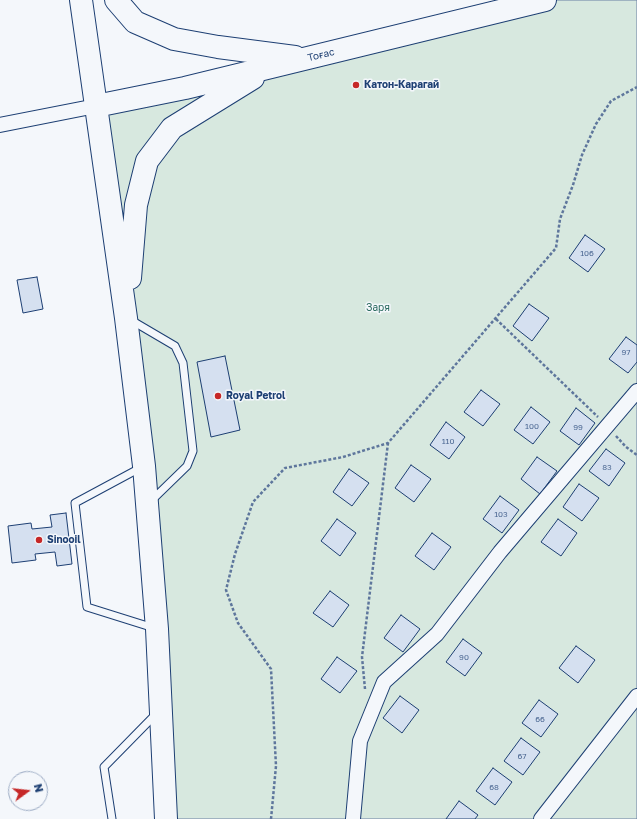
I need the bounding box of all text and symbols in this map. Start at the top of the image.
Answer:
street label: Тоғас [306,46,336,64]
place label: Катон-Карагай [364,79,439,91]
marker: Катон-Карагай [351,80,361,90]
house number: 106 [580,248,594,258]
park label: Заря [366,302,390,314]
house number: 97 [621,347,631,357]
place label: Royal Petrol [226,390,285,402]
marker: Royal Petrol [213,391,223,401]
house number: 100 [525,421,539,431]
house number: 99 [573,422,583,432]
house number: 110 [442,436,454,446]
house number: 83 [602,462,612,472]
house number: 103 [494,509,508,519]
place label: Sinooil [47,534,81,546]
marker: Sinooil [34,535,44,545]
house number: 90 [459,652,469,662]
house number: 66 [535,714,545,724]
house number: 67 [517,751,527,761]
north arrow [8,771,48,811]
text: N [32,782,46,794]
house number: 68 [489,782,499,792]

